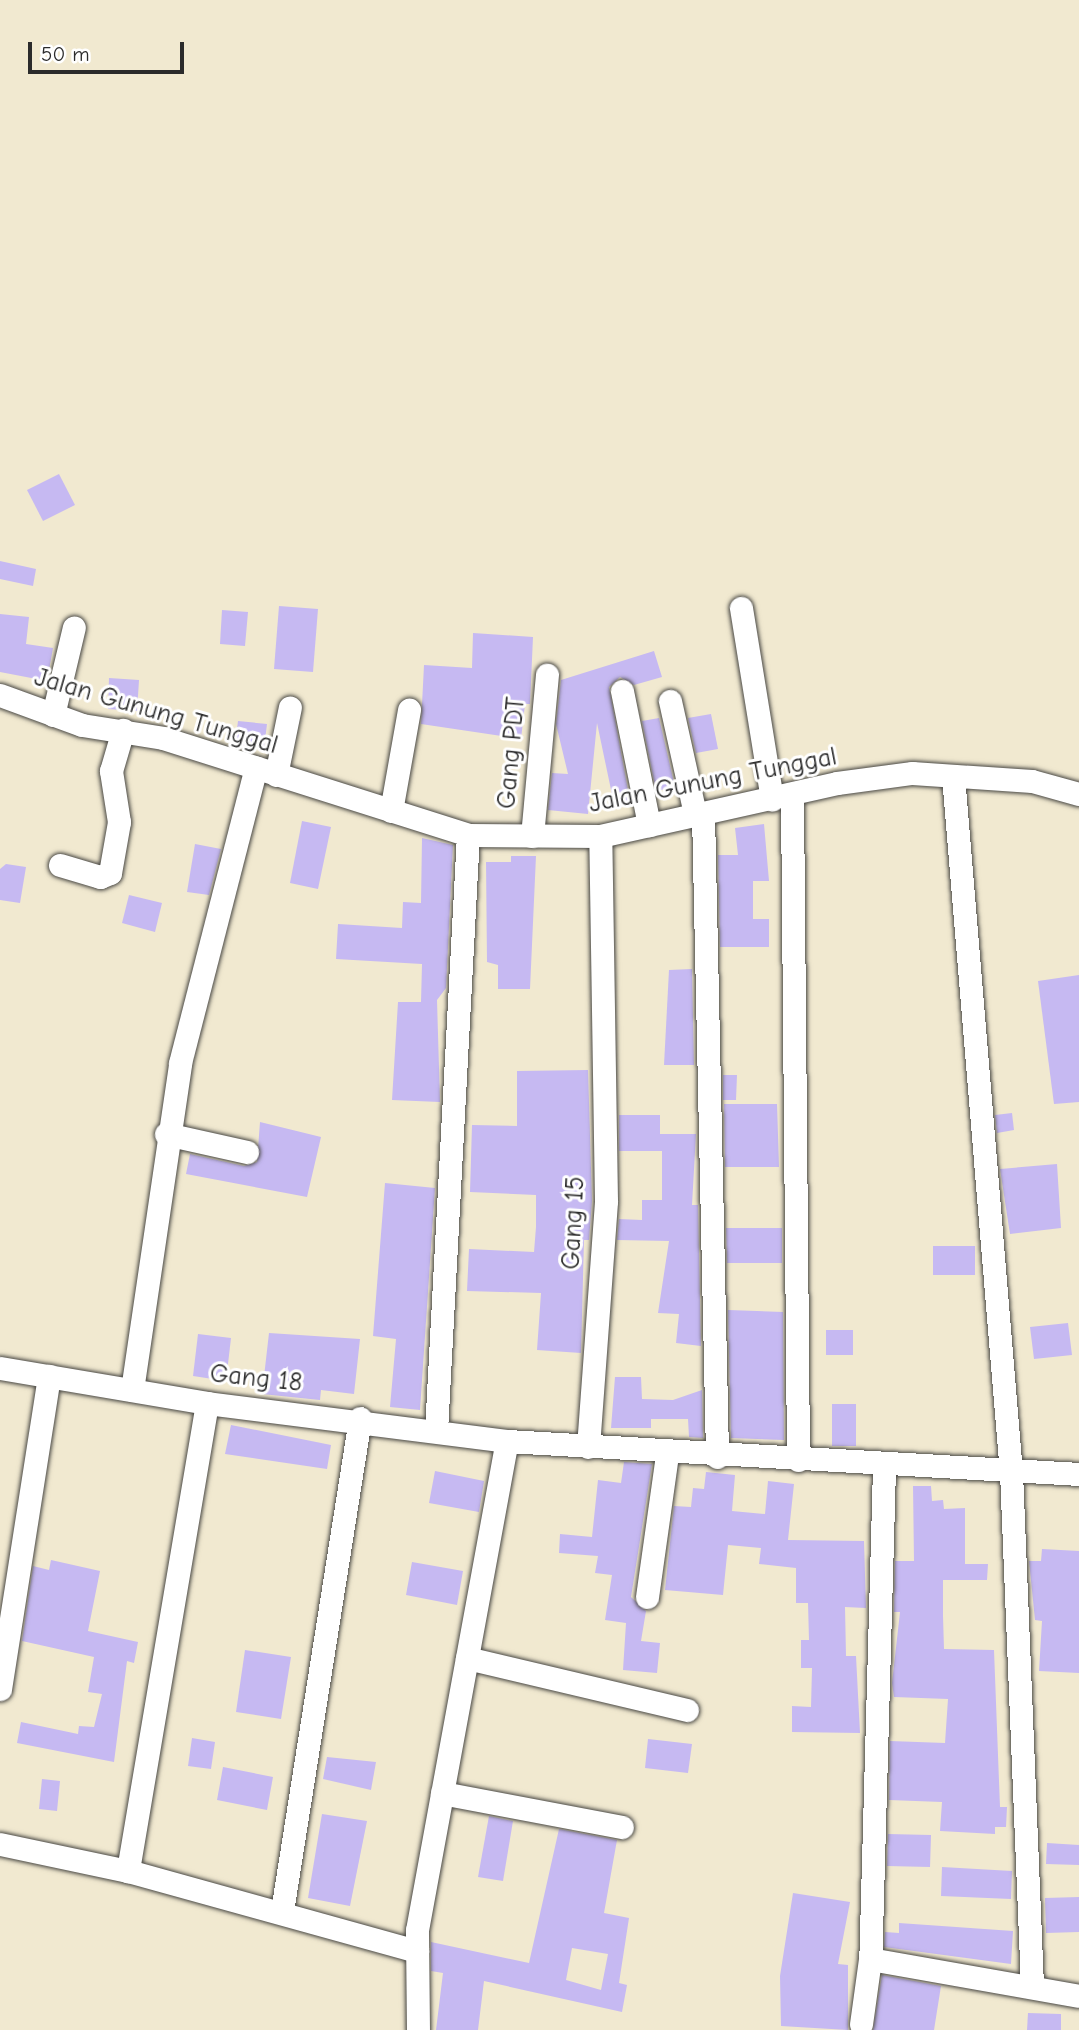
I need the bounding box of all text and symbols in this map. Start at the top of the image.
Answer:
scale bar [32,28,187,72]
text: 50 m [41,42,90,66]
street label: Jalan Gunung Tunggal [31,662,281,762]
street label: Gang PDT [492,696,532,810]
street label: Jalan Gunung Tunggal [586,742,840,820]
street label: Gang 15 [556,1176,592,1270]
street label: Gang 18 [208,1359,304,1399]

